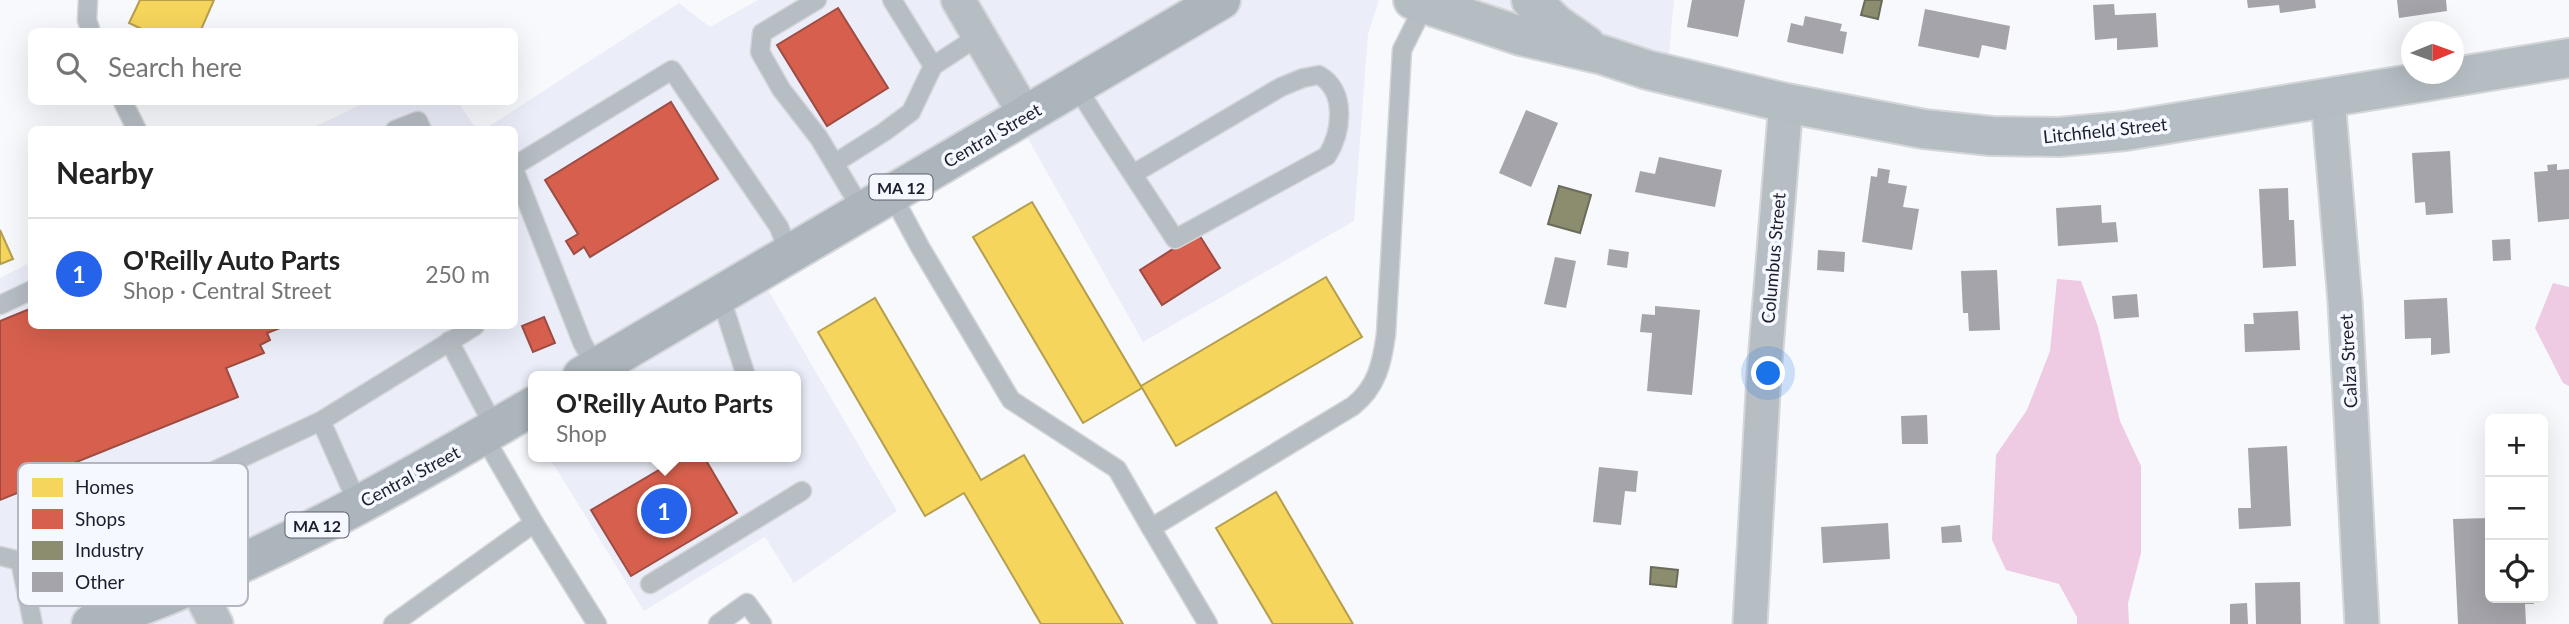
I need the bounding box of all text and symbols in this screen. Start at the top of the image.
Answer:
north arrow [2401,21,2464,84]
search box [28,28,518,105]
icon: search [52,48,90,86]
text: Search here [108,51,242,83]
street label: Central Street [939,98,1045,172]
street label: Litchfield Street [2042,112,2169,147]
text: Nearby [56,154,154,190]
road number: MA 12 [870,174,932,200]
street label: Columbus Street [1756,191,1790,324]
text: O'Reilly Auto Parts [123,244,340,276]
text: 1 [72,260,86,288]
text: 250 m [425,260,490,288]
text: Shop · Central Street [123,276,332,304]
street label: Calza Street [2335,313,2361,409]
your location [1751,356,1785,390]
popup [528,371,801,462]
text: O'Reilly Auto Parts [556,387,773,419]
map controls [2485,414,2548,603]
button: + [2485,414,2548,477]
text: Shop [556,419,607,447]
street label: Central Street [357,440,464,511]
legend [18,463,248,606]
text: Homes [75,475,134,498]
button: − [2485,477,2548,540]
pin: 1 [641,485,687,537]
text: Shops [75,507,125,530]
road number: MA 12 [286,512,348,538]
text: Industry [75,538,144,561]
button: locate [2485,540,2548,603]
text: Other [75,570,125,593]

